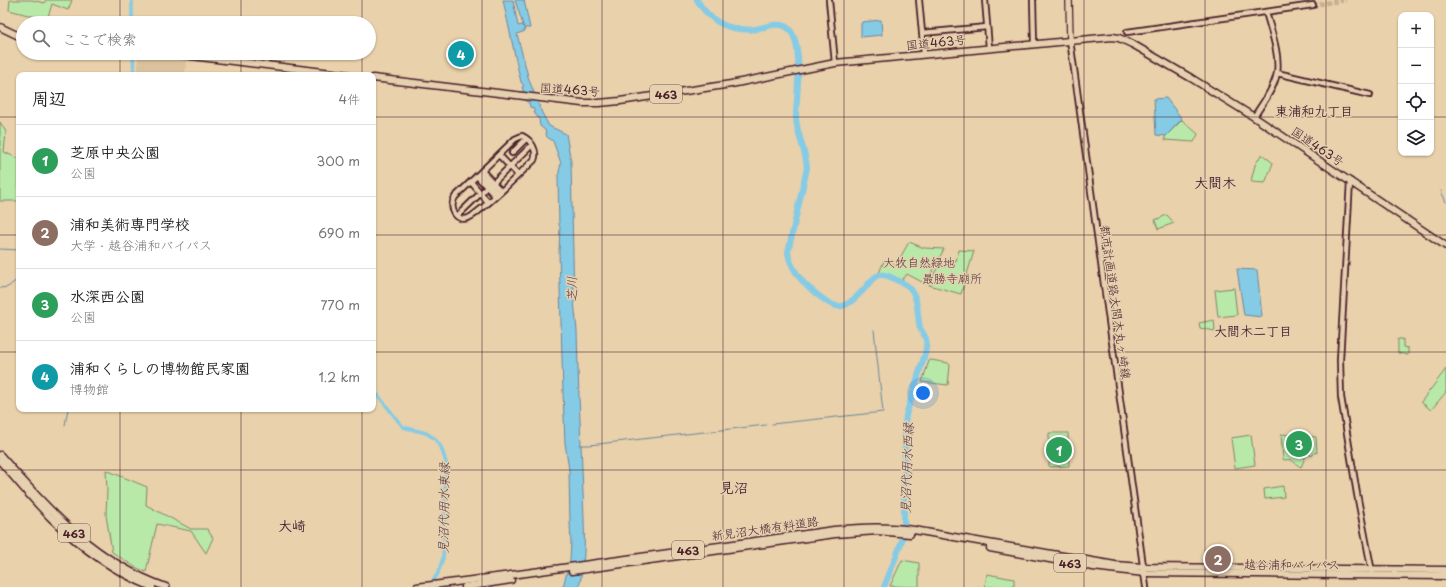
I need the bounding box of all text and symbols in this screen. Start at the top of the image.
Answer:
map controls [1398,12,1434,156]
button: + [1398,12,1434,48]
search box [16,16,376,60]
icon: search [30,27,52,49]
text: ここで検索 [62,27,137,50]
street label: 国道463号 [905,30,967,54]
pin: 4 [448,39,474,69]
button: − [1398,48,1434,84]
street label: 国道463号 [539,78,601,100]
button: locate [1398,84,1434,120]
text: 周辺 [32,85,66,111]
road number: 463 [650,85,682,103]
text: 4件 [338,89,360,108]
district label: 東浦和九丁目 [1275,101,1353,120]
button: layers [1398,120,1434,156]
street label: 国道463号 [1288,122,1348,170]
text: 芝原中央公園 [70,140,160,163]
text: 1 [42,151,48,170]
text: 300 m [316,151,360,170]
text: 公園 [70,163,96,182]
district label: 大間木 [1194,172,1236,193]
text: 浦和美術専門学校 [70,212,190,235]
text: 2 [40,223,50,242]
text: 690 m [318,223,360,242]
street label: 都市計画道路大間木丸ヶ崎線 [1096,223,1136,381]
text: 大学 · 越谷浦和バイパス [70,235,212,254]
park label: 大牧自然緑地 [883,253,955,271]
park label: 最勝寺廟所 [922,269,982,287]
water label: 芝川 [561,276,581,302]
text: 水深西公園 [70,284,145,307]
text: 3 [41,295,49,314]
text: 770 m [320,295,360,314]
text: 公園 [70,307,96,326]
district label: 大間木二丁目 [1214,321,1292,340]
text: 浦和くらしの博物館民家園 [70,356,250,379]
text: 4 [41,367,49,386]
text: 1.2 km [319,367,360,386]
text: 博物館 [70,379,109,398]
your location [913,383,933,403]
water label: 見沼代用水西縁 [895,421,917,514]
pin: 3 [1286,429,1312,459]
pin: 1 [1046,435,1072,465]
water label: 見沼代用水東縁 [433,461,453,554]
district label: 見沼 [720,477,748,498]
street label: 新見沼大橋有料道路 [710,512,820,544]
district label: 大崎 [278,515,306,536]
road number: 463 [58,524,90,542]
road number: 463 [672,541,704,559]
pin: 2 [1205,544,1231,574]
road number: 463 [1054,554,1086,572]
street label: 越谷浦和バイパス [1244,555,1340,573]

